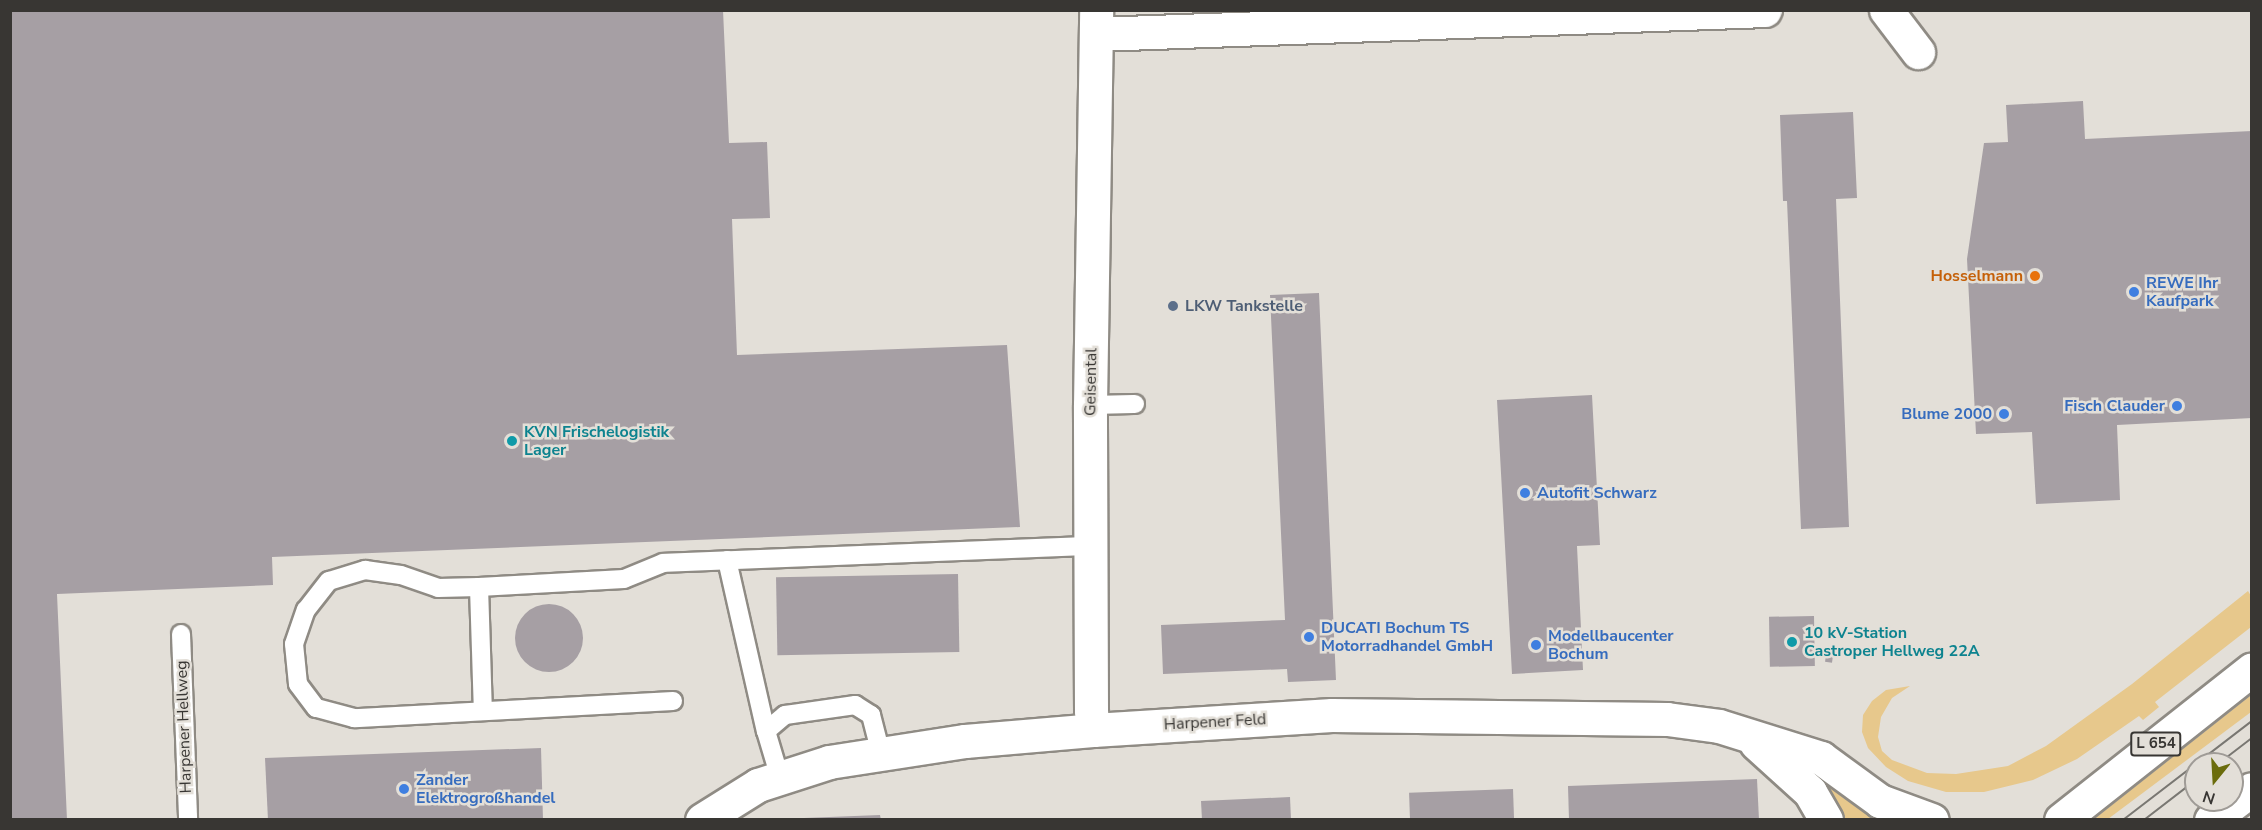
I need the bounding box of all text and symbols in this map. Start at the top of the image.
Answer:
place label: Hosselmann [1931,266,2023,286]
marker: Hosselmann [2028,269,2042,283]
place label: REWE Ihr Kaufpark [2146,273,2218,311]
marker: REWE Ihr Kaufpark [2127,285,2141,299]
place label: LKW Tankstelle [1185,296,1303,316]
marker: LKW Tankstelle [1166,299,1180,313]
street label: Geisental [1081,348,1101,416]
place label: Fisch Clauder [2064,396,2165,416]
marker: Fisch Clauder [2170,399,2184,413]
place label: Blume 2000 [1901,404,1992,424]
marker: Blume 2000 [1997,407,2011,421]
place label: KVN Frischelogistik Lager [524,422,669,460]
marker: KVN Frischelogistik Lager [505,434,519,448]
place label: Autofit Schwarz [1537,483,1657,503]
marker: Autofit Schwarz [1518,486,1532,500]
place label: DUCATI Bochum TS Motorradhandel GmbH [1321,618,1493,656]
place label: 10 kV-Station Castroper Hellweg 22A [1804,623,1980,661]
place label: Modellbaucenter Bochum [1548,626,1674,664]
marker: DUCATI Bochum TS Motorradhandel GmbH [1302,630,1316,644]
marker: 10 kV-Station Castroper Hellweg 22A [1785,635,1799,649]
marker: Modellbaucenter Bochum [1529,638,1543,652]
street label: Harpener Hellweg [172,660,196,794]
street label: Harpener Feld [1163,710,1267,734]
road number: L 654 [2129,732,2183,756]
north arrow [2184,752,2244,812]
place label: Zander Elektrogroßhandel [416,770,555,808]
marker: Zander Elektrogroßhandel [397,782,411,796]
text: N [2200,785,2218,810]

